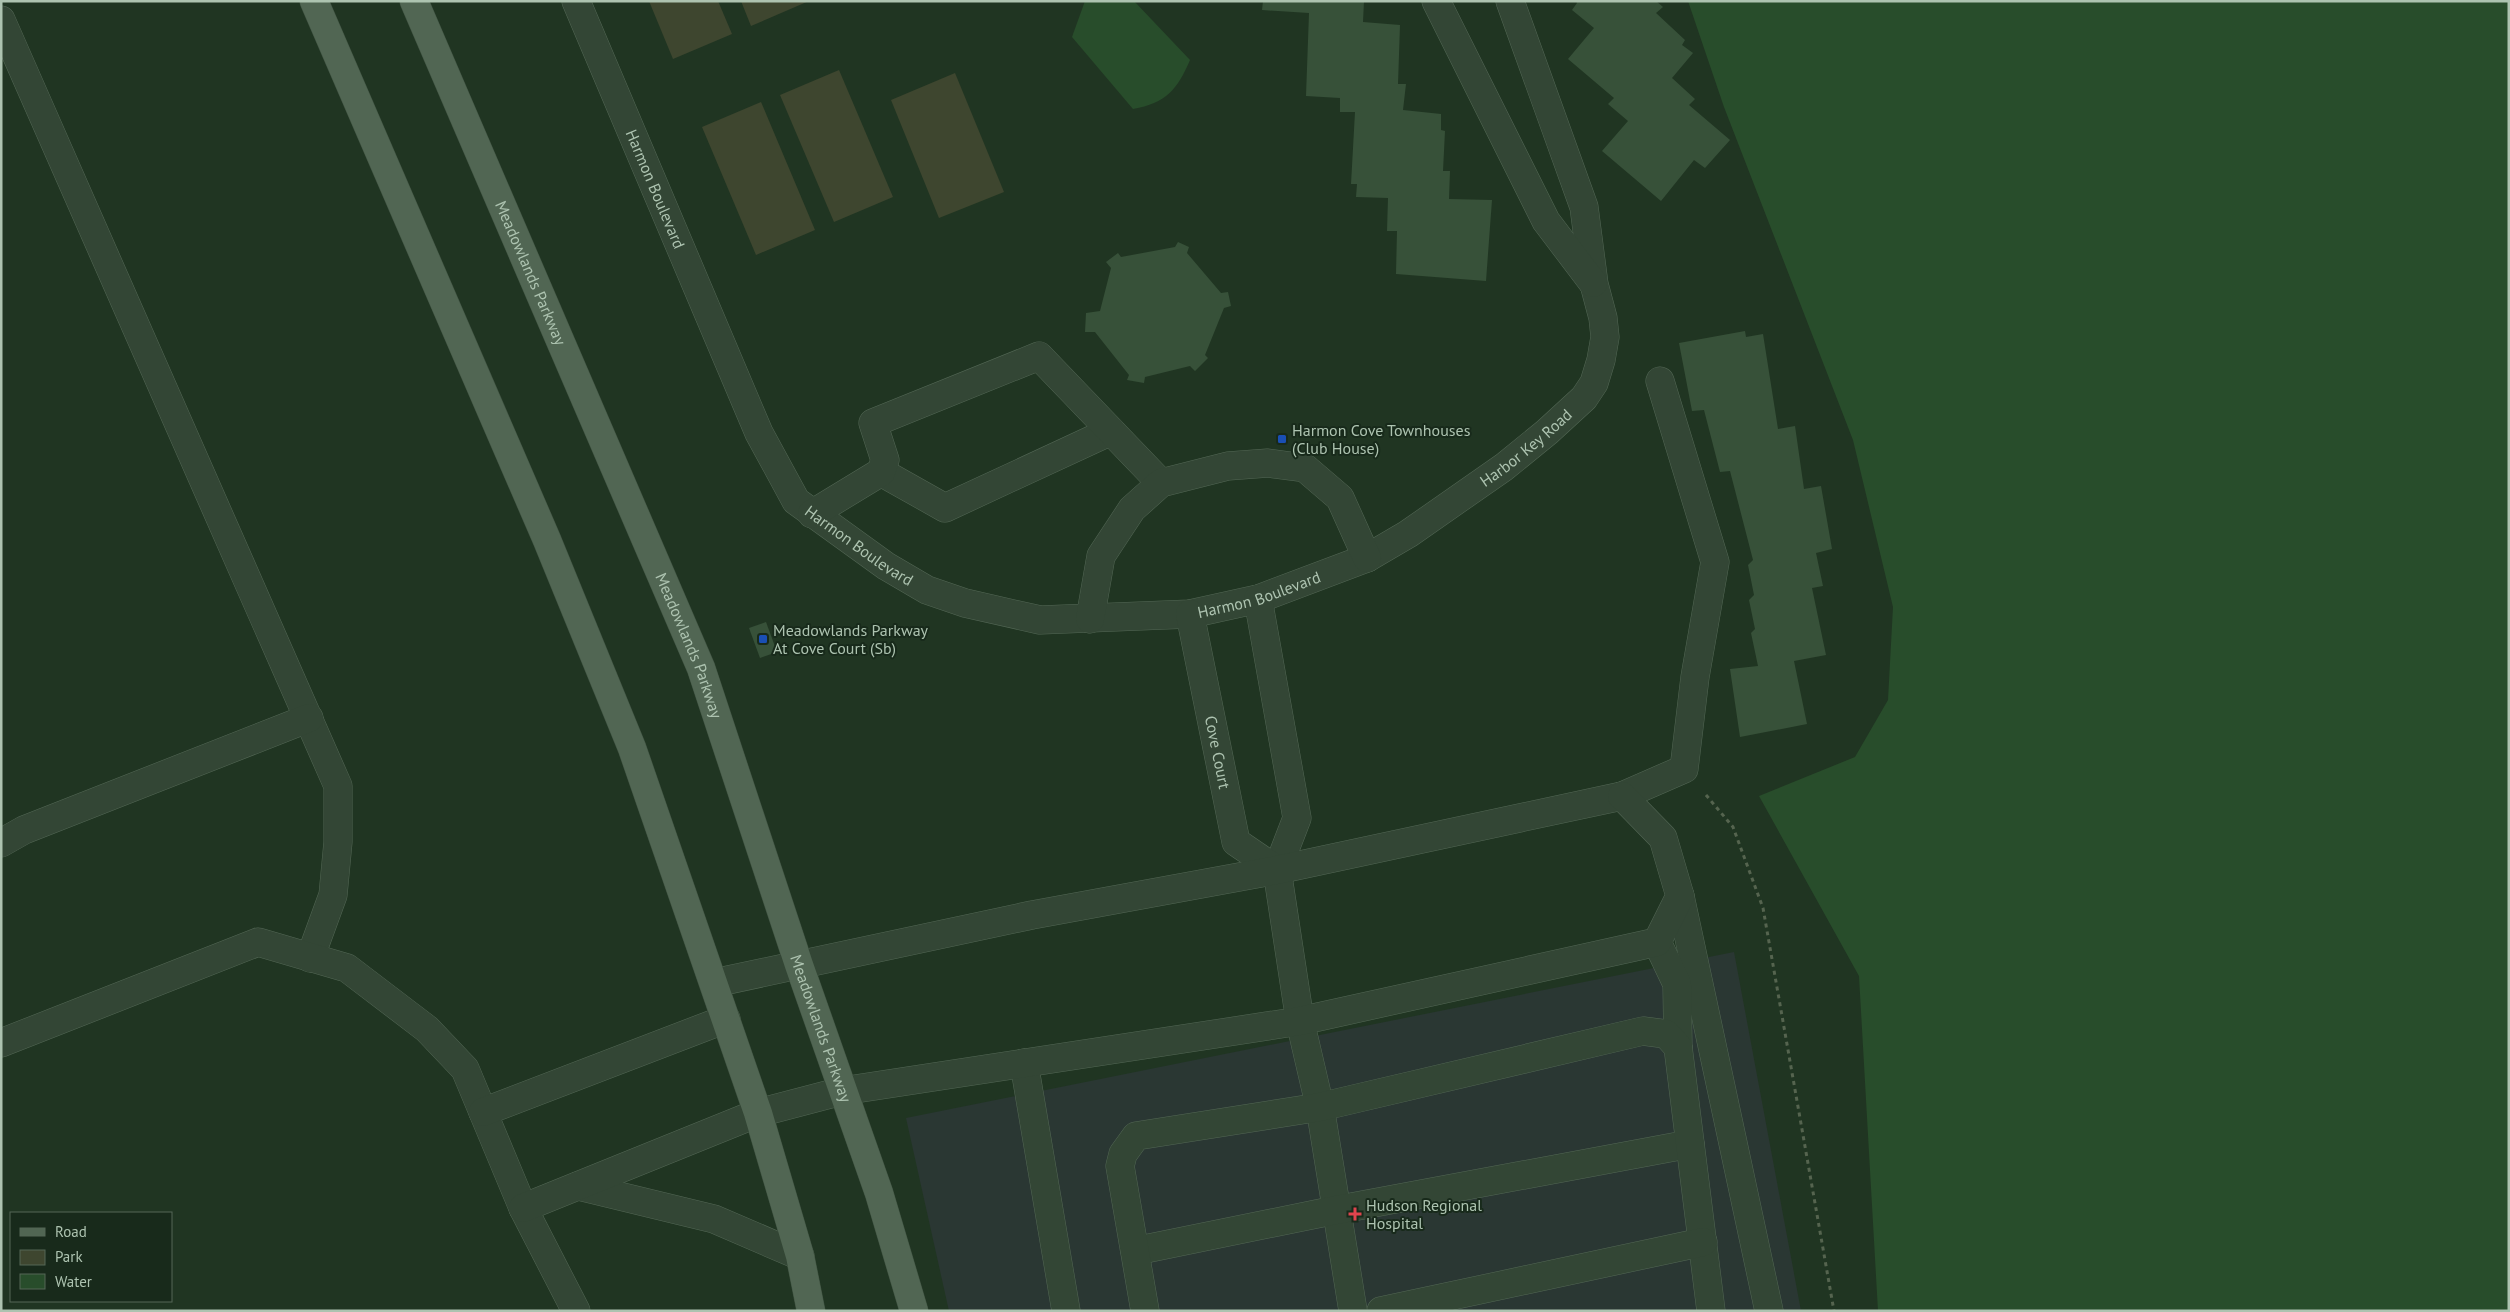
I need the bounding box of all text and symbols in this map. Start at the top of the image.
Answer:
street label: Harmon Boulevard [621,126,690,251]
street label: Meadowlands Parkway [491,198,571,349]
street label: Harbor Key Road [1476,404,1576,491]
place label: Harmon Cove Townhouses (Club House) [1292,420,1471,458]
marker: Harmon Cove Townhouses (Club House) [1276,433,1288,445]
street label: Harmon Boulevard [801,501,917,590]
street label: Harmon Boulevard [1196,566,1323,622]
street label: Meadowlands Parkway [651,570,727,721]
place label: Meadowlands Parkway At Cove Court (Sb) [773,620,929,658]
marker: Meadowlands Parkway At Cove Court (Sb) [757,633,769,645]
street label: Cove Court [1201,714,1235,791]
street label: Meadowlands Parkway [786,952,857,1105]
place label: Hudson Regional Hospital [1366,1195,1482,1233]
marker: Hudson Regional Hospital [1348,1207,1362,1221]
legend [10,1212,172,1302]
text: Road [55,1222,87,1241]
text: Park [55,1247,83,1266]
text: Water [55,1272,92,1291]

